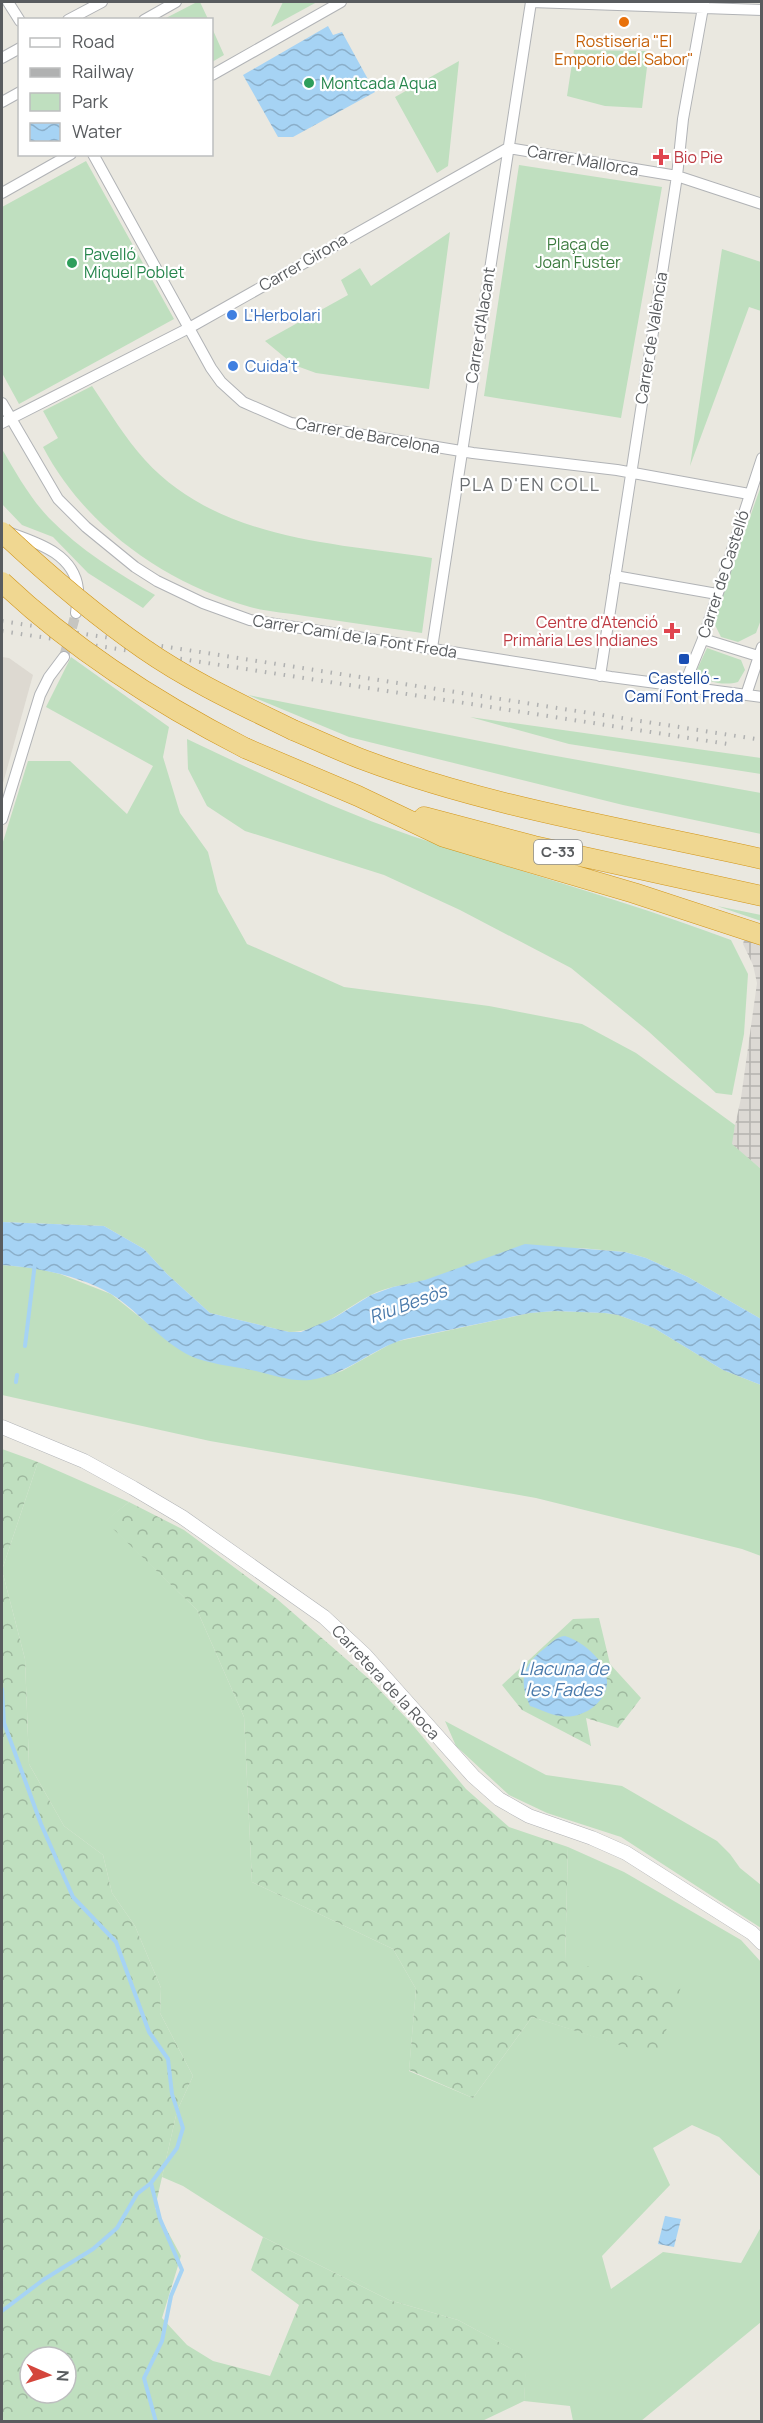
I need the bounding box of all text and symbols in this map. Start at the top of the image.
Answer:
marker: Rostiseria "El Emporio del Sabor" [617,15,631,29]
legend [18,18,213,156]
text: Road [72,29,115,53]
place label: Rostiseria "El Emporio del Sabor" [554,30,694,70]
text: Railway [72,59,134,83]
place label: Montcada Aqua [321,72,437,94]
marker: Montcada Aqua [302,76,316,90]
text: Park [72,89,109,113]
text: Water [72,119,122,143]
street label: Carrer Mallorca [526,139,640,181]
place label: Bio Pie [674,146,723,168]
marker: Bio Pie [652,148,670,166]
street label: Carrer Girona [255,228,351,296]
park label: Plaça de Joan Fuster [535,233,621,273]
place label: Pavelló Miquel Poblet [84,243,185,283]
marker: Pavelló Miquel Poblet [65,256,79,270]
street label: Carrer d'Alacant [460,265,500,385]
street label: Carrer de València [630,270,672,406]
place label: L'Herbolari [244,304,321,326]
marker: L'Herbolari [225,308,239,322]
place label: Cuida't [245,355,298,377]
marker: Cuida't [226,359,240,373]
street label: Carrer de Barcelona [294,411,442,459]
district label: PLA D'EN COLL [460,472,600,496]
street label: Carrer de Castelló [692,507,754,641]
street label: Carrer Camí de la Font Freda [251,609,459,663]
place label: Centre d'Atenció Primària Les Indianes [503,611,658,651]
marker: Centre d'Atenció Primària Les Indianes [663,622,681,640]
marker: Castelló - Camí Font Freda [677,652,691,666]
place label: Castelló - Camí Font Freda [625,667,743,707]
road number: C-33 [534,840,582,864]
water label: Riu Besòs [366,1277,451,1328]
street label: Carretera de la Roca [327,1620,445,1744]
water label: Llacuna de les Fades [519,1656,610,1701]
north arrow [18,2345,78,2405]
text: N [52,2369,74,2382]

